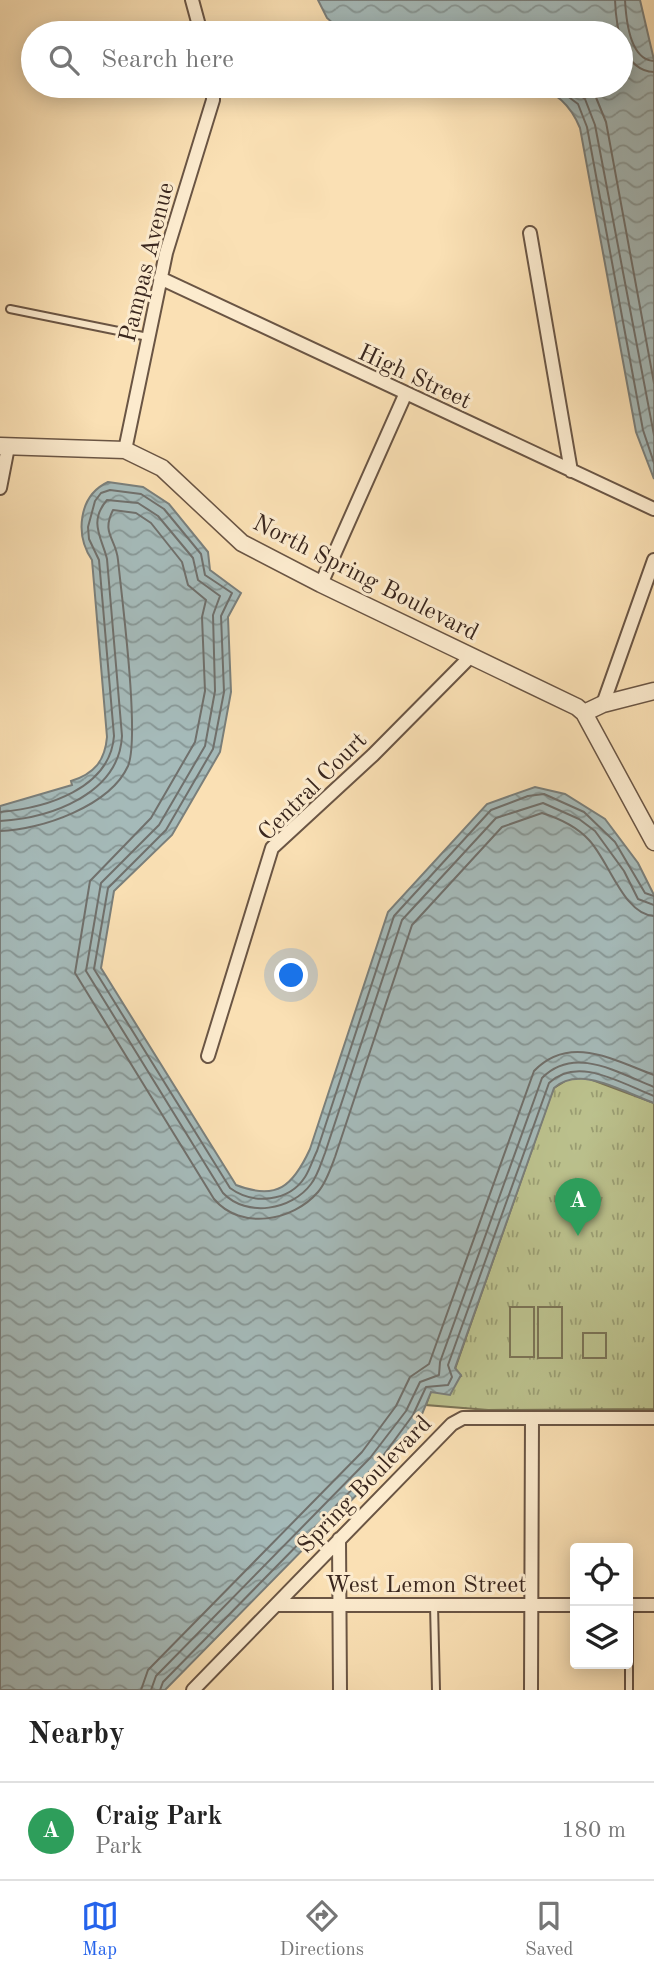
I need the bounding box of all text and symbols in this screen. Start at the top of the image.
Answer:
search box [21,21,633,98]
icon: search [45,41,83,79]
text: Search here [101,47,234,73]
street label: Pampas Avenue [116,180,179,345]
street label: High Street [354,341,474,414]
street label: North Spring Boulevard [248,511,482,646]
street label: Central Court [255,729,372,846]
your location [274,958,308,992]
pin: A [555,1178,601,1236]
street label: Spring Boulevard [294,1412,437,1559]
map controls [570,1543,633,1669]
button: locate [570,1543,633,1606]
street label: West Lemon Street [325,1574,527,1598]
button: layers [570,1606,633,1669]
text: Nearby [28,1720,125,1750]
text: Craig Park [95,1804,222,1830]
text: A [42,1819,60,1842]
text: 180 m [561,1819,626,1842]
text: Park [95,1835,142,1858]
tab: Map [81,1897,119,1962]
tab: Directions [280,1897,364,1962]
tab: Saved [525,1897,573,1962]

